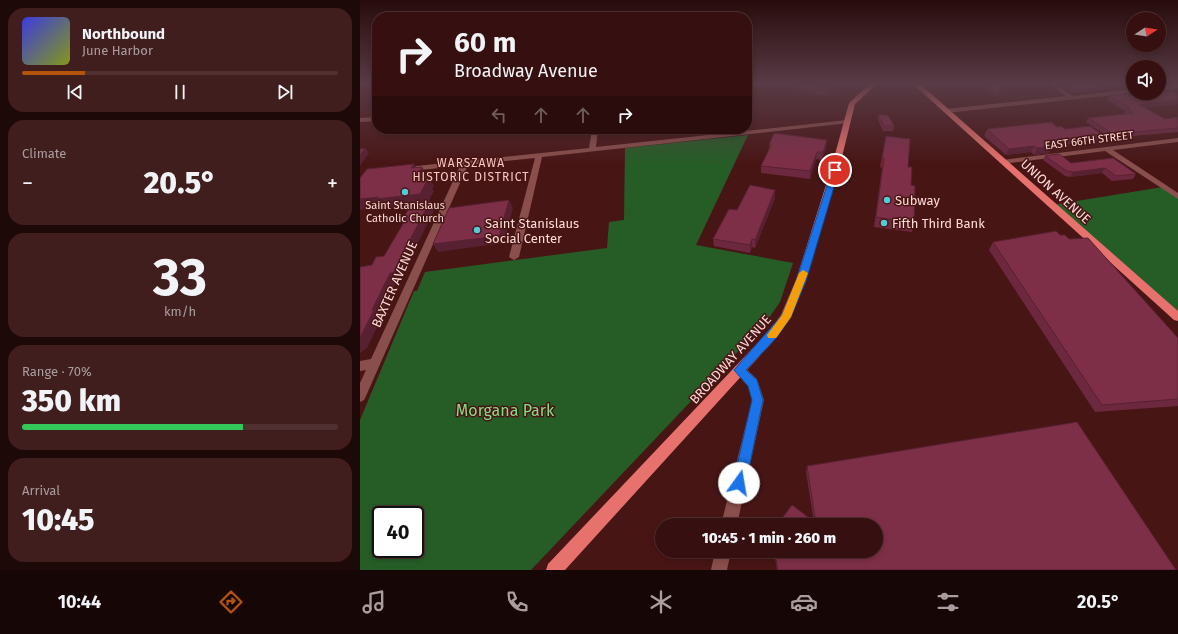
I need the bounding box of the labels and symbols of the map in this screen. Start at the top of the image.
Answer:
north arrow [1126,12,1166,52]
street label: EAST 66TH STREET [1044,129,1135,152]
pin [818,153,852,187]
district label: WARSZAWA HISTORIC DISTRICT [412,156,530,184]
street label: UNION AVENUE [1018,156,1094,227]
marker: Saint Stanislaus Catholic Church [400,187,410,197]
place label: Subway [895,193,940,208]
marker: Subway [882,195,892,205]
place label: Saint Stanislaus Catholic Church [365,199,445,225]
place label: Saint Stanislaus Social Center [485,216,579,246]
place label: Fifth Third Bank [892,216,985,231]
marker: Fifth Third Bank [879,218,889,228]
marker: Saint Stanislaus Social Center [472,225,482,235]
street label: BAXTER AVENUE [369,239,420,330]
street label: BROADWAY AVENUE [687,312,774,407]
park label: Morgana Park [456,401,555,420]
position arrow [718,462,760,504]
speed limit sign: 40 [372,506,424,558]

